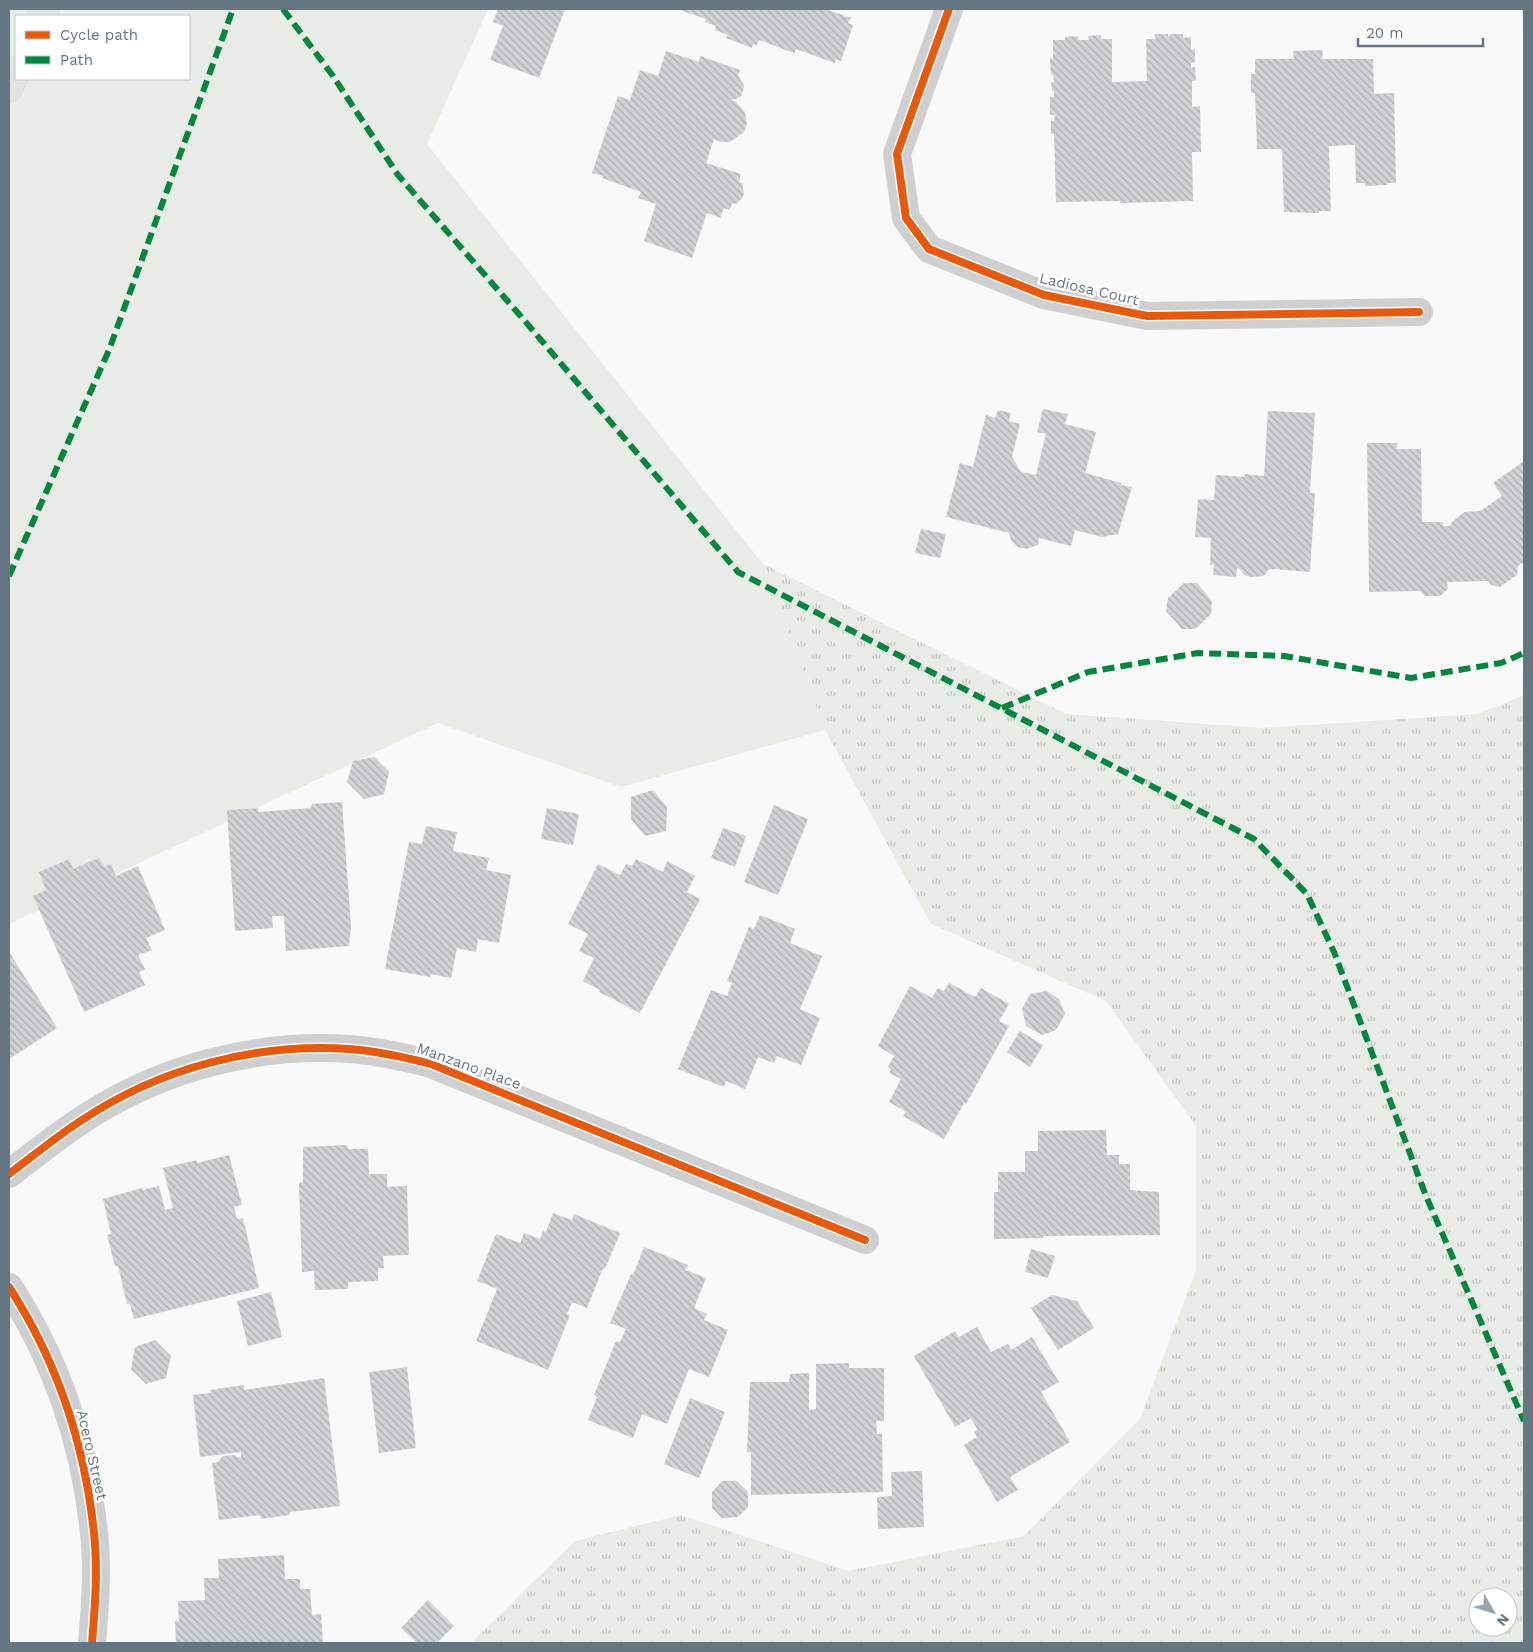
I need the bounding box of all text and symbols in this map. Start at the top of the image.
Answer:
legend [15,15,190,80]
scale bar [1358,15,1483,47]
text: 20 m [1366,24,1404,42]
text: Cycle path [60,26,138,44]
text: Path [60,51,93,69]
street label: Ladiosa Court [1038,269,1141,309]
street label: Manzano Place [414,1039,524,1093]
street label: Acero Street [73,1408,111,1503]
north arrow [1468,1587,1518,1637]
text: N [1494,1611,1513,1629]

